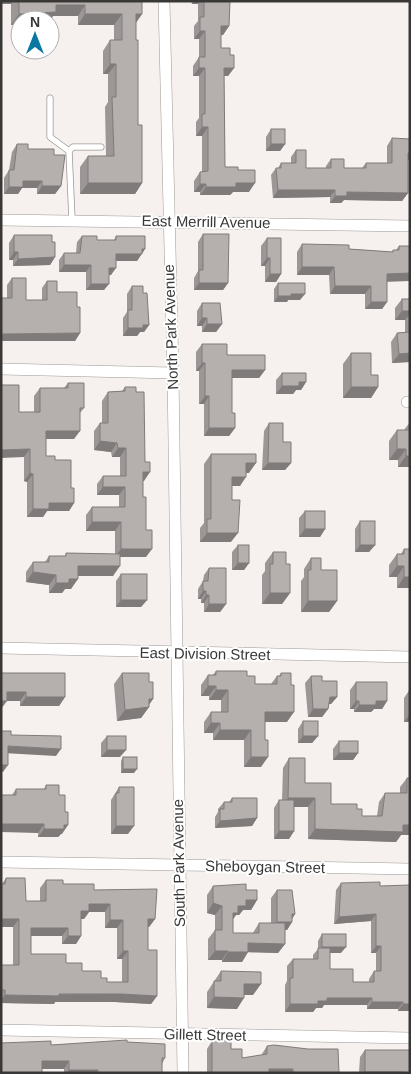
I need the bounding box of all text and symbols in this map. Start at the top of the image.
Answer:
north arrow [10,10,60,60]
text: N [30,14,40,30]
street label: East Merrill Avenue [141,212,271,231]
street label: North Park Avenue [160,264,181,390]
street label: East Division Street [139,644,271,663]
street label: South Park Avenue [169,799,188,927]
street label: Sheboygan Street [205,857,326,876]
street label: Gillett Street [164,1025,247,1044]

